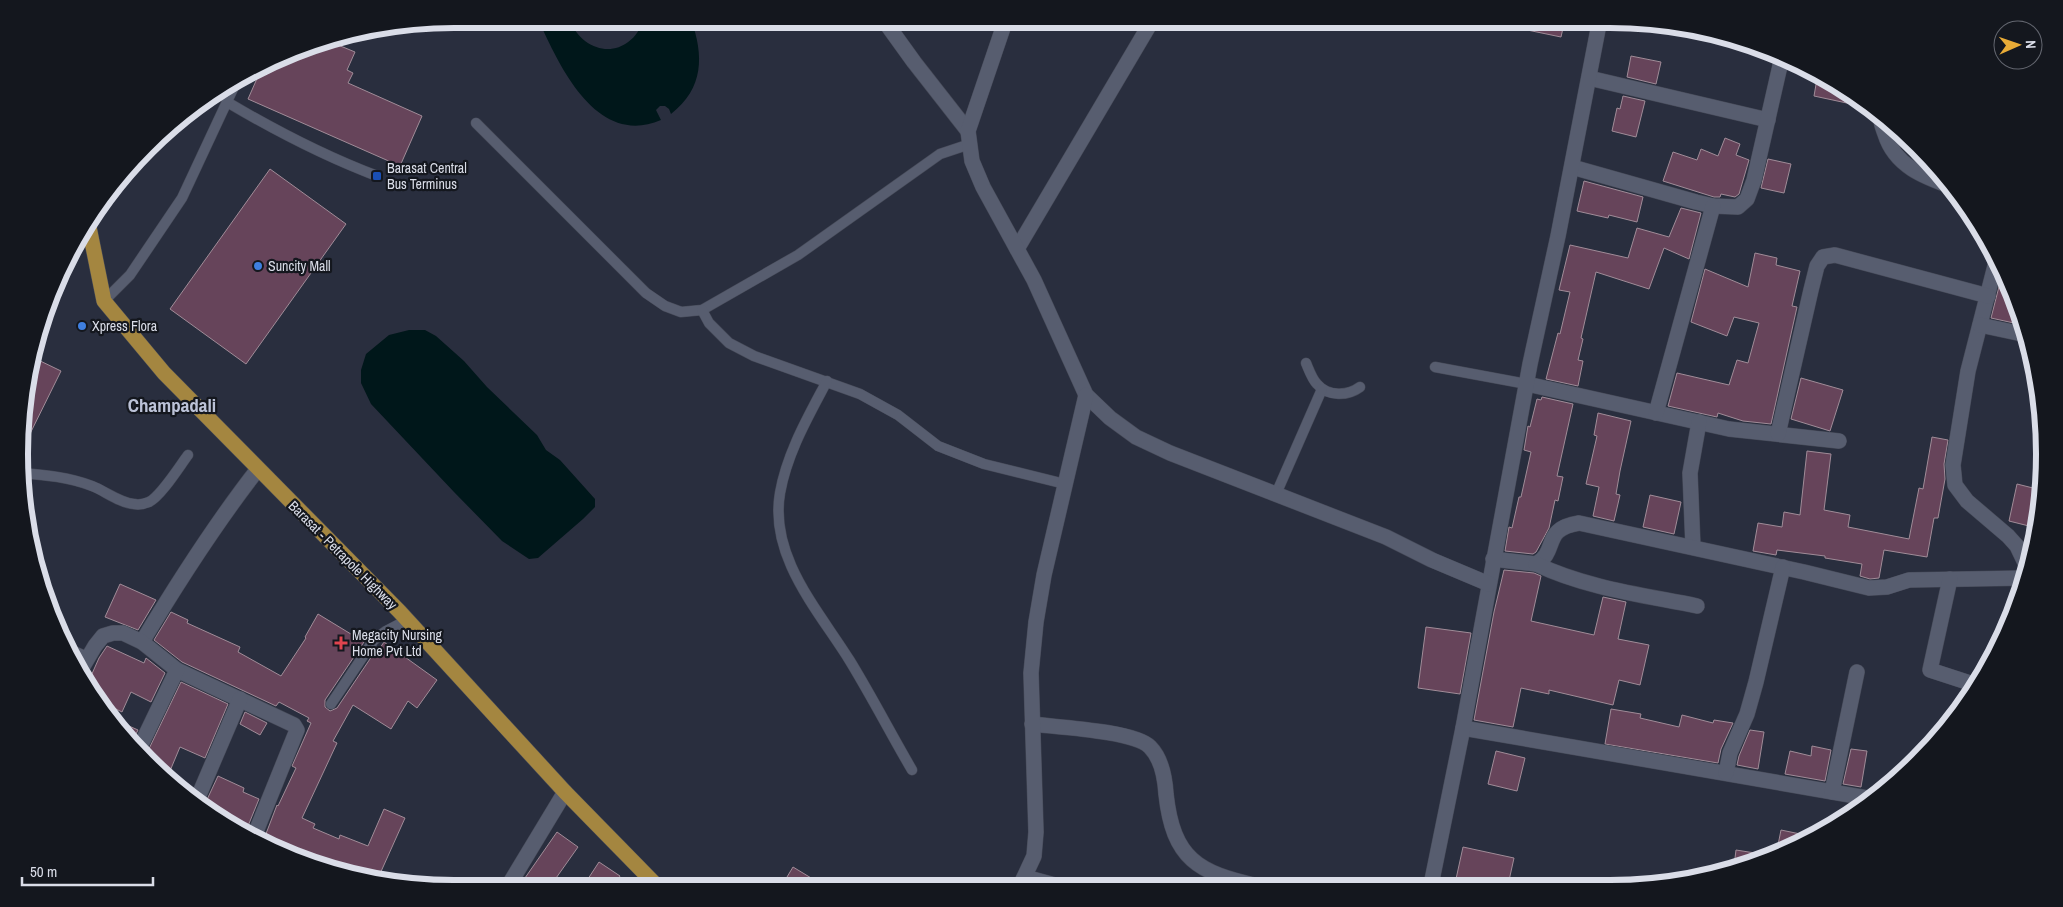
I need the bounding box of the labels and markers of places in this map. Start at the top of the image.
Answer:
place label: Barasat Central Bus Terminus [387,159,467,193]
marker: Barasat Central Bus Terminus [371,170,383,182]
place label: Suncity Mall [268,257,331,275]
marker: Suncity Mall [252,260,264,272]
place label: Xpress Flora [92,317,158,335]
marker: Xpress Flora [76,320,88,332]
place label: Megacity Nursing Home Pvt Ltd [352,626,443,660]
marker: Megacity Nursing Home Pvt Ltd [334,636,348,650]

